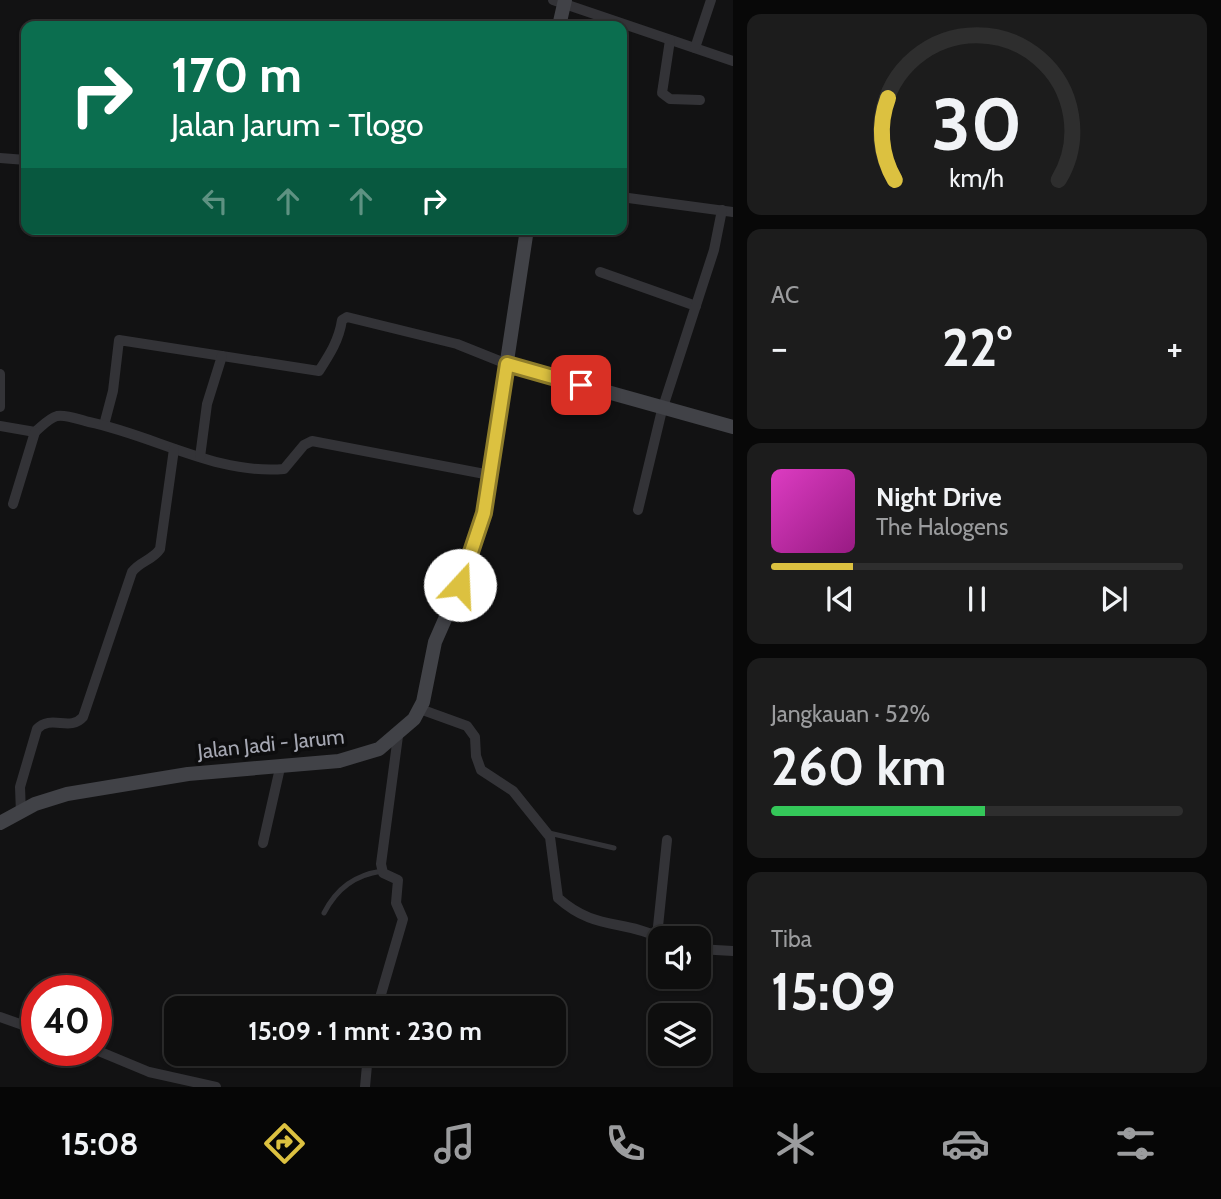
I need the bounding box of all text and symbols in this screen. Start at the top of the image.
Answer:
text: 170 m [171,45,302,104]
icon: right [56,49,147,140]
text: 30 [932,81,1022,169]
text: Jalan Jarum - Tlogo [171,105,424,144]
text: km/h [950,163,1004,193]
icon: left [196,182,234,220]
icon: ahead [269,182,307,220]
icon: ahead [342,182,380,220]
icon: right [415,182,453,220]
text: AC [771,281,799,309]
text: 22° [942,316,1012,379]
text: − [771,324,788,371]
text: + [1166,324,1183,371]
pin [551,355,611,415]
icon: arrive [562,366,600,404]
text: Night Drive [876,481,1002,513]
text: The Halogens [876,513,1008,541]
position arrow [423,548,497,622]
icon: previous [821,580,859,618]
icon: pause [958,580,996,618]
icon: next [1095,580,1133,618]
text: Jangkauan · 52% [771,700,930,728]
street label: Jalan Jadi - Jarum [195,723,346,764]
text: 260 km [771,735,947,798]
text: Tiba [771,925,812,953]
map controls [648,926,711,1066]
button: sound [648,926,711,989]
text: 15:09 [771,960,896,1023]
speed limit sign: 40 [21,975,112,1066]
button: layers [648,1003,711,1066]
text: 15:09 · 1 mnt · 230 m [248,1015,482,1047]
icon: directions [260,1119,309,1168]
icon: music [430,1119,479,1168]
icon: phone [601,1119,650,1168]
icon: climate [771,1119,820,1168]
icon: car [941,1119,990,1168]
icon: filters [1111,1119,1160,1168]
text: 15:08 [61,1124,139,1163]

